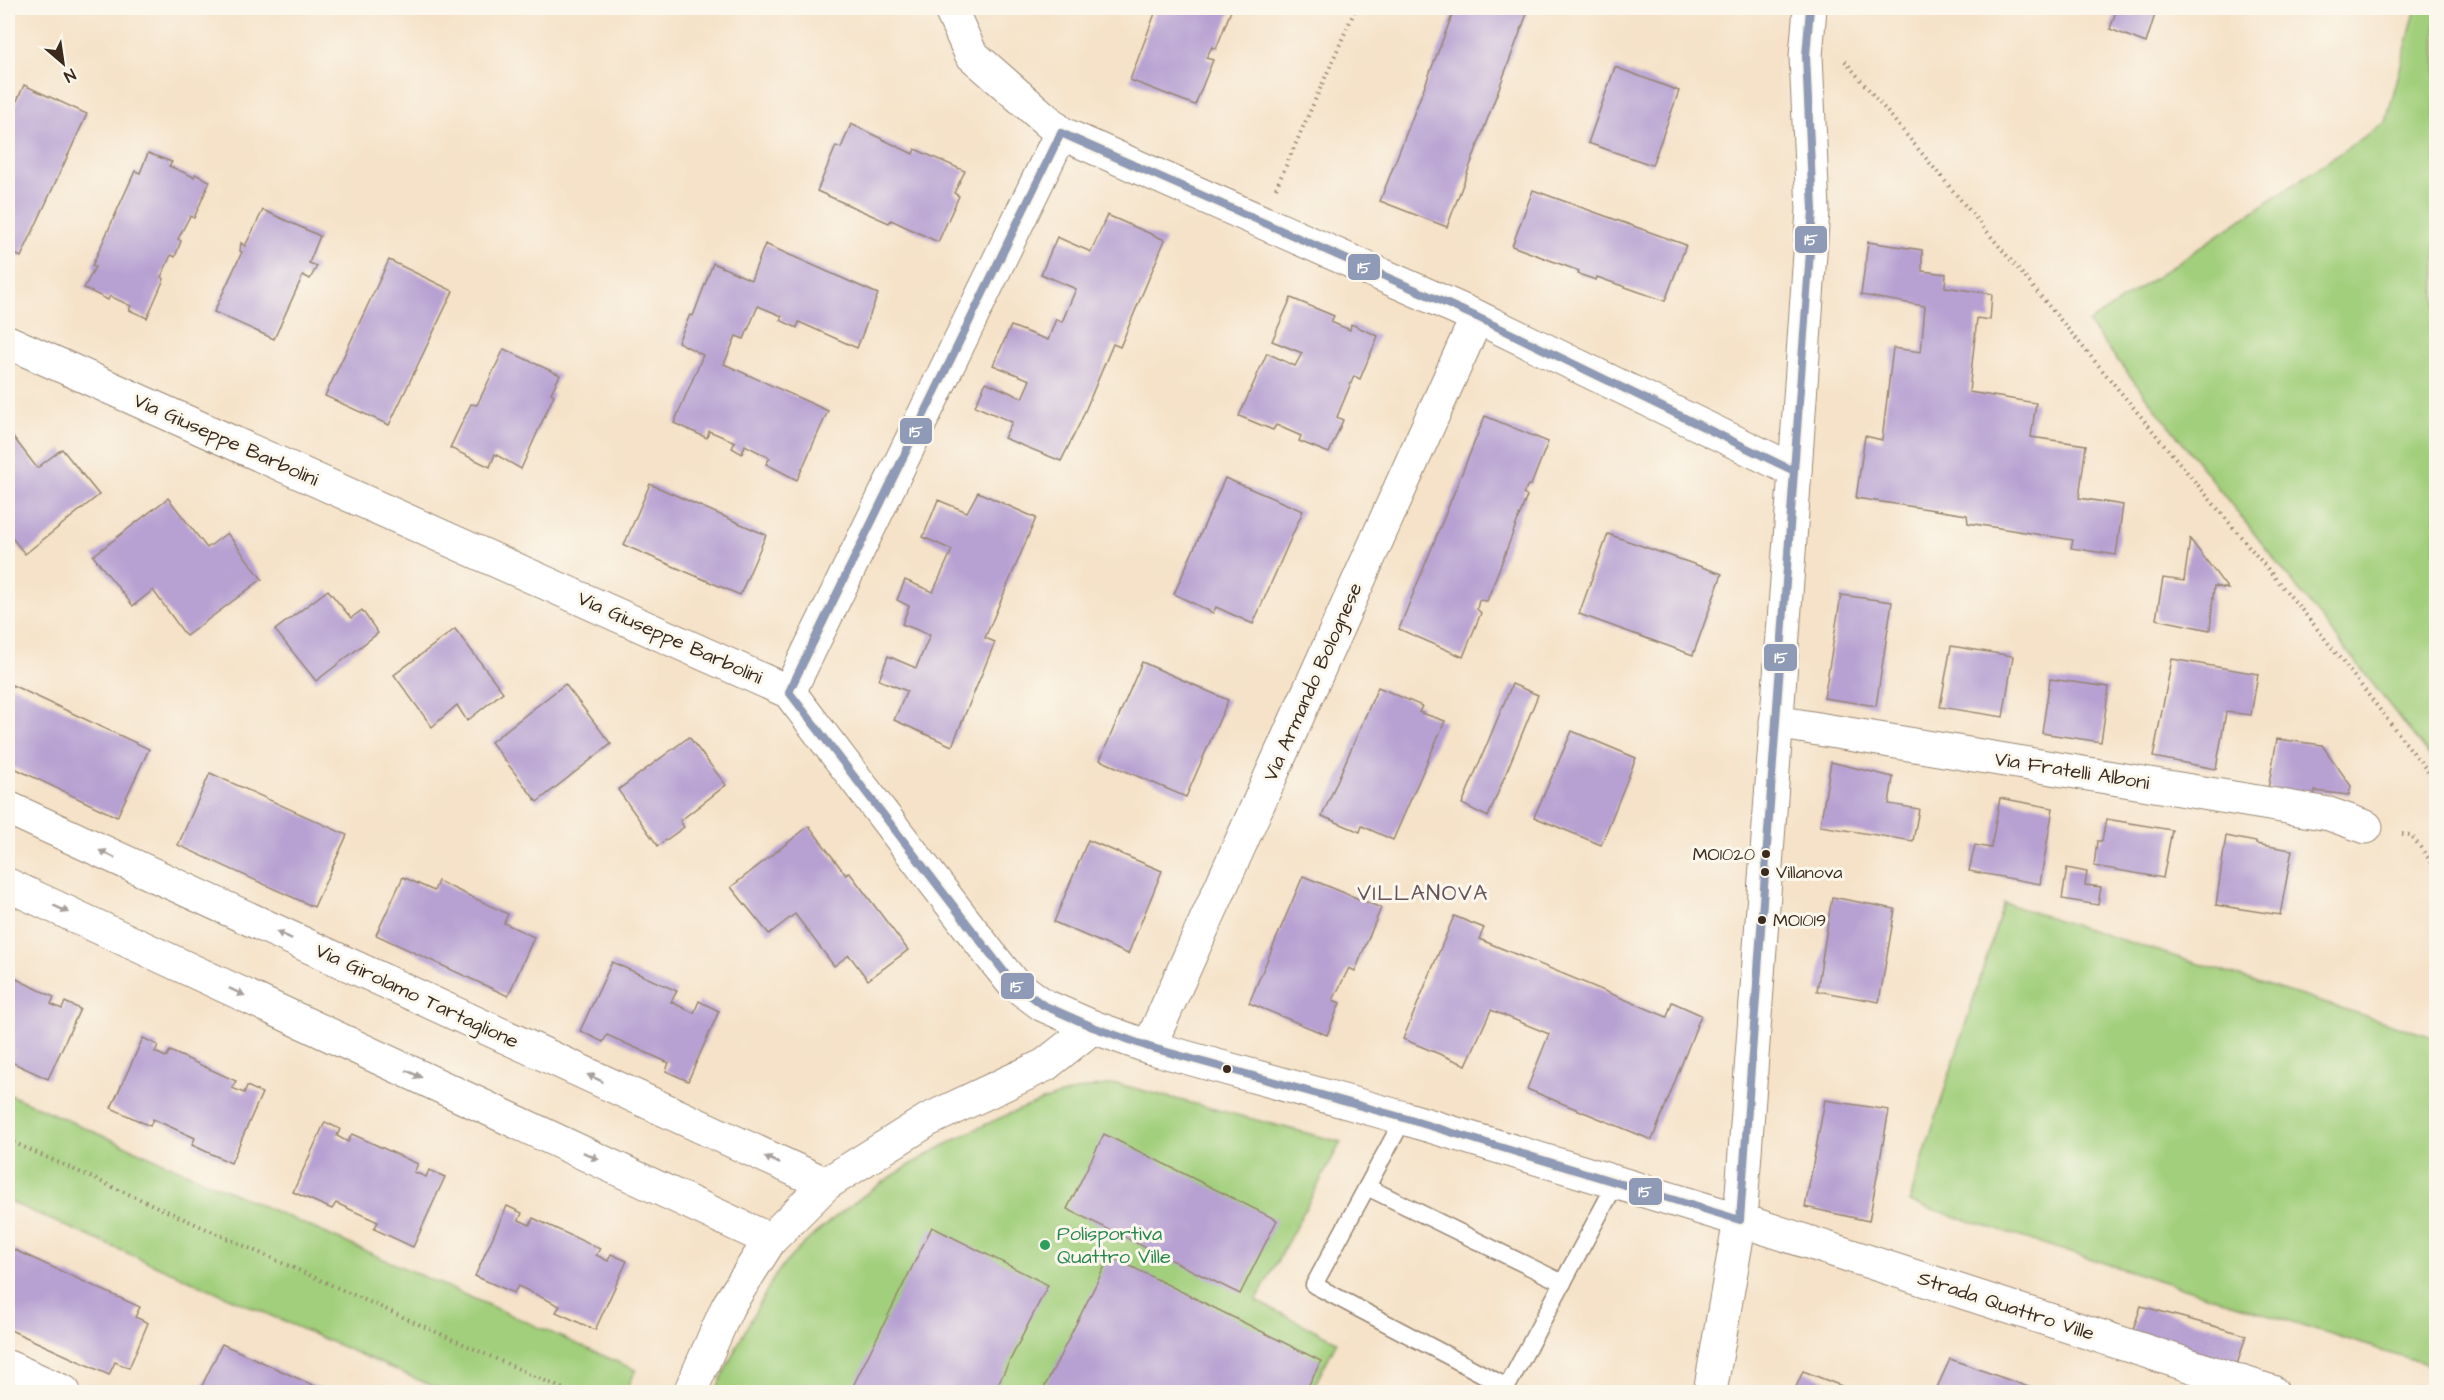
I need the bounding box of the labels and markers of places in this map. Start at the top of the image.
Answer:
place label: MO1020 [1693,842,1755,867]
marker: MO1020 [1760,848,1772,860]
place label: Villanova [1776,860,1842,885]
marker: Villanova [1759,866,1771,878]
place label: MO1019 [1773,908,1826,933]
marker: MO1019 [1756,914,1768,926]
unlabelled marker [1221,1063,1233,1075]
place label: Polisportiva Quattro Ville [1057,1220,1171,1271]
marker: Polisportiva Quattro Ville [1038,1238,1052,1252]

